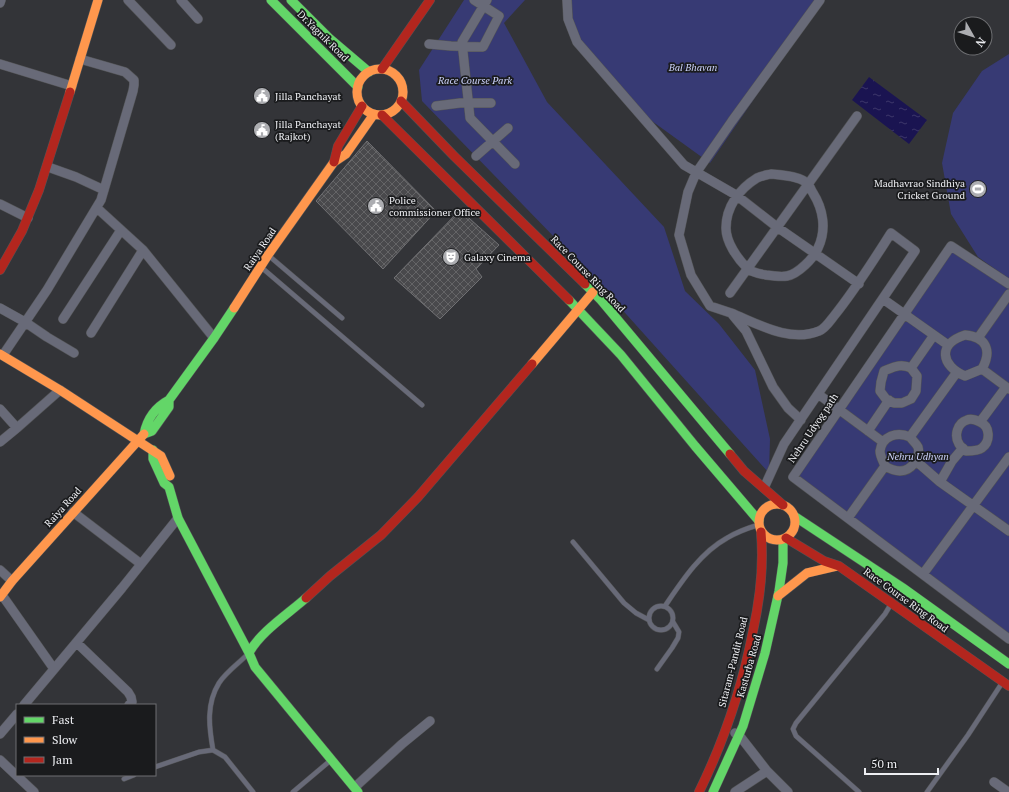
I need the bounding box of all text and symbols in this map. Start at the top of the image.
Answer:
street label: Dr.Yagnik Road [295,8,352,65]
north arrow [953,16,993,56]
text: N [972,35,989,50]
park label: Bal Bhavan [668,61,717,74]
park label: Race Course Park [437,74,512,87]
public building icon: Jilla Panchayat [252,86,272,106]
place label: Jilla Panchayat [275,90,342,103]
place label: Jilla Panchayat (Rajkot) [275,118,342,143]
public building icon: Jilla Panchayat (Rajkot) [252,120,272,140]
place label: Madhavrao Sindhiya Cricket Ground [874,177,965,202]
sports icon: Madhavrao Sindhiya Cricket Ground [968,179,988,199]
place label: Police commissioner Office [389,194,480,219]
public building icon: Police commissioner Office [366,196,386,216]
street label: Raiya Road [241,225,279,273]
street label: Race Course Ring Road [548,233,628,315]
theatre icon: Galaxy Cinema [441,247,461,267]
place label: Galaxy Cinema [464,251,531,264]
street label: Nehru Udyog path [785,391,841,465]
park label: Nehru Udhyan [886,450,949,463]
street label: Raiya Road [42,484,85,530]
street label: Race Course Ring Road [861,565,951,635]
street label: Sitaram-Pandit Road [715,615,751,709]
street label: Kasturba Road [734,633,764,699]
legend [16,704,156,776]
text: Fast [52,712,75,727]
text: Slow [52,732,78,747]
scale bar [865,750,938,776]
text: Jam [52,752,73,767]
text: 50 m [871,756,898,771]

